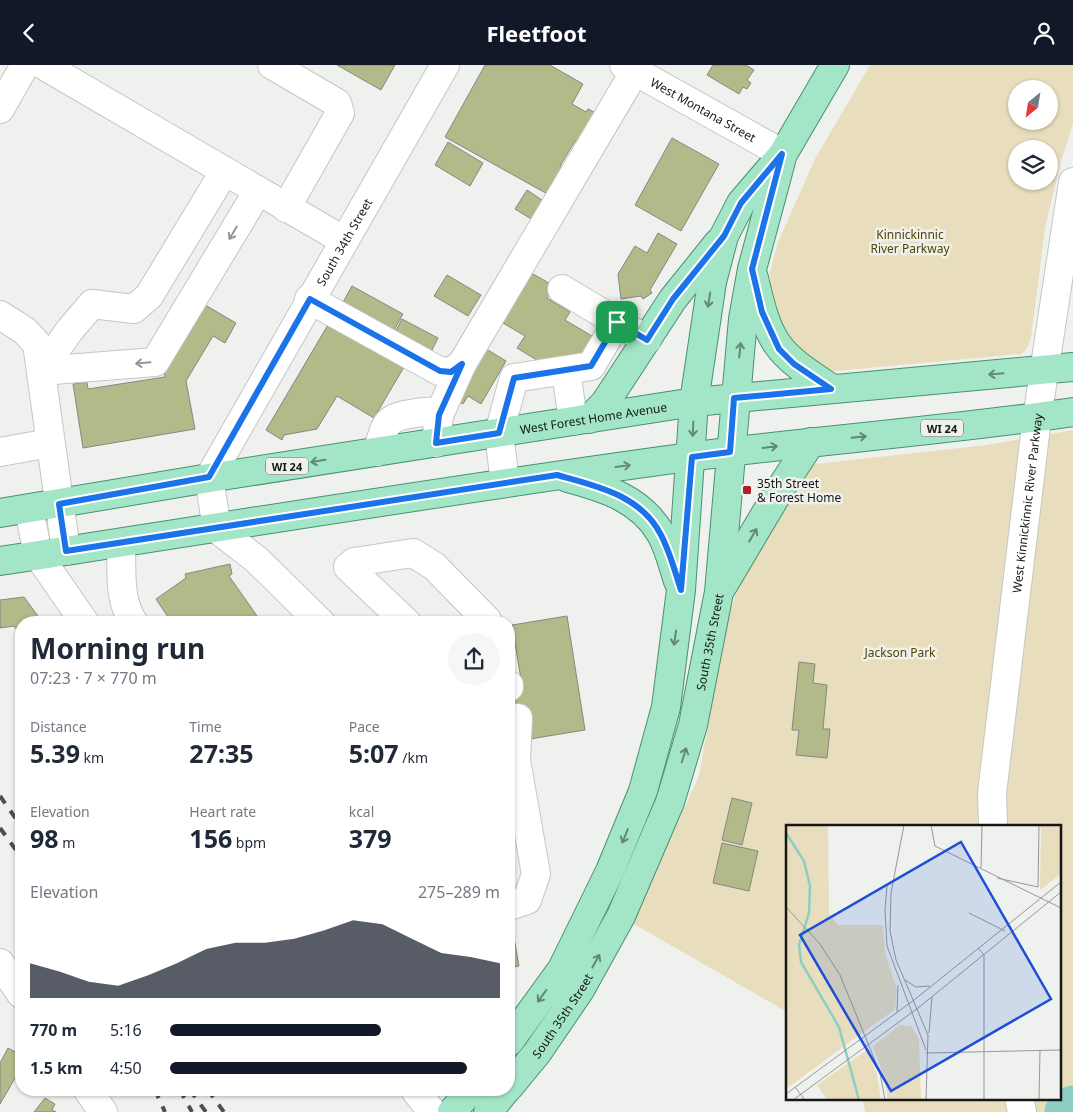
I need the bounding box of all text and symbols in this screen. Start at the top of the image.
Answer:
text: Fleetfoot [486,18,587,48]
icon: back [15,19,43,47]
icon: person [1030,19,1058,47]
street label: West Montana Street [648,73,760,146]
north arrow [1008,80,1058,130]
map controls [1008,80,1058,190]
button: layers [1008,140,1058,190]
street label: South 34th Street [312,194,376,289]
one-way arrow [227,226,237,240]
park label: Kinnickinnic River Parkway [870,226,950,257]
one-way arrow [704,292,714,308]
pin [596,301,638,343]
icon: arrive [603,308,631,336]
one-way arrow [735,342,744,358]
one-way arrow [135,358,151,367]
one-way arrow [988,370,1004,379]
street label: West Forest Home Avenue [519,398,668,438]
street label: West Kinnickinnic River Parkway [1008,411,1046,594]
road number: WI 24 [921,419,963,437]
one-way arrow [688,421,698,437]
one-way arrow [851,432,867,442]
one-way arrow [762,442,778,452]
one-way arrow [310,456,326,466]
road number: WI 24 [266,457,308,475]
one-way arrow [615,461,631,471]
place label: 35th Street & Forest Home [757,475,841,506]
marker: 35th Street & Forest Home [741,484,753,496]
one-way arrow [748,529,758,543]
street label: South 35th Street [691,591,727,692]
text: Morning run [30,629,205,667]
one-way arrow [670,630,680,646]
button: share [448,633,500,685]
park label: Jackson Park [863,644,936,661]
text: 07:23 · 7 × 770 m [30,667,157,689]
text: Distance [30,717,87,736]
text: Time [189,717,222,736]
text: Pace [349,717,380,736]
text: 5.39 [30,736,80,770]
text: 27:35 [189,736,254,770]
text: 5:07 [349,736,399,770]
text: km [80,748,104,767]
text: /km [399,748,428,767]
one-way arrow [679,748,689,764]
text: Elevation [30,802,90,821]
text: Heart rate [189,802,256,821]
text: kcal [349,802,374,821]
text: 98 [30,821,59,855]
text: 156 [189,821,232,855]
text: 379 [349,821,392,855]
inset map [786,825,1060,1099]
one-way arrow [619,828,629,843]
text: m [59,833,75,852]
text: bpm [232,833,266,852]
text: Elevation [30,881,98,903]
text: 275–289 m [418,881,500,903]
one-way arrow [591,953,601,968]
street label: South 35th Street [528,970,596,1062]
one-way arrow [537,988,547,1002]
text: 770 m [30,1019,77,1041]
text: 5:16 [110,1019,142,1041]
text: 1.5 km [30,1057,82,1079]
text: 4:50 [110,1057,142,1079]

